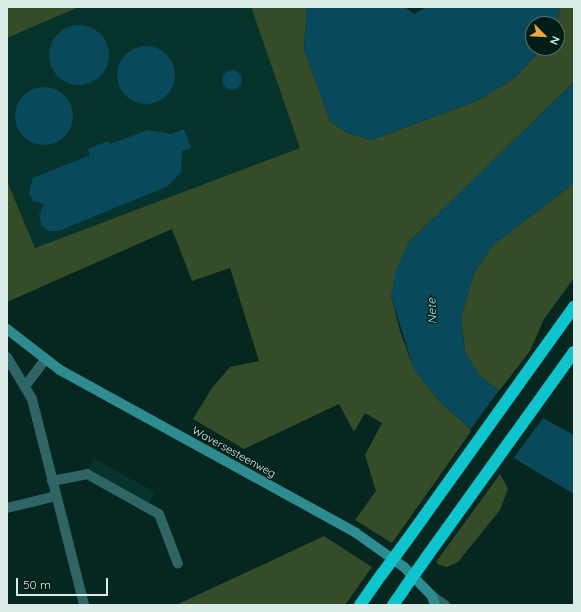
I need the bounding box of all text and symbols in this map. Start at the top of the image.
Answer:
north arrow [525,16,565,56]
text: N [547,34,563,47]
water label: Nete [424,297,440,325]
street label: Waversesteenweg [190,424,278,480]
scale bar [18,570,110,596]
text: 50 m [23,577,51,592]

